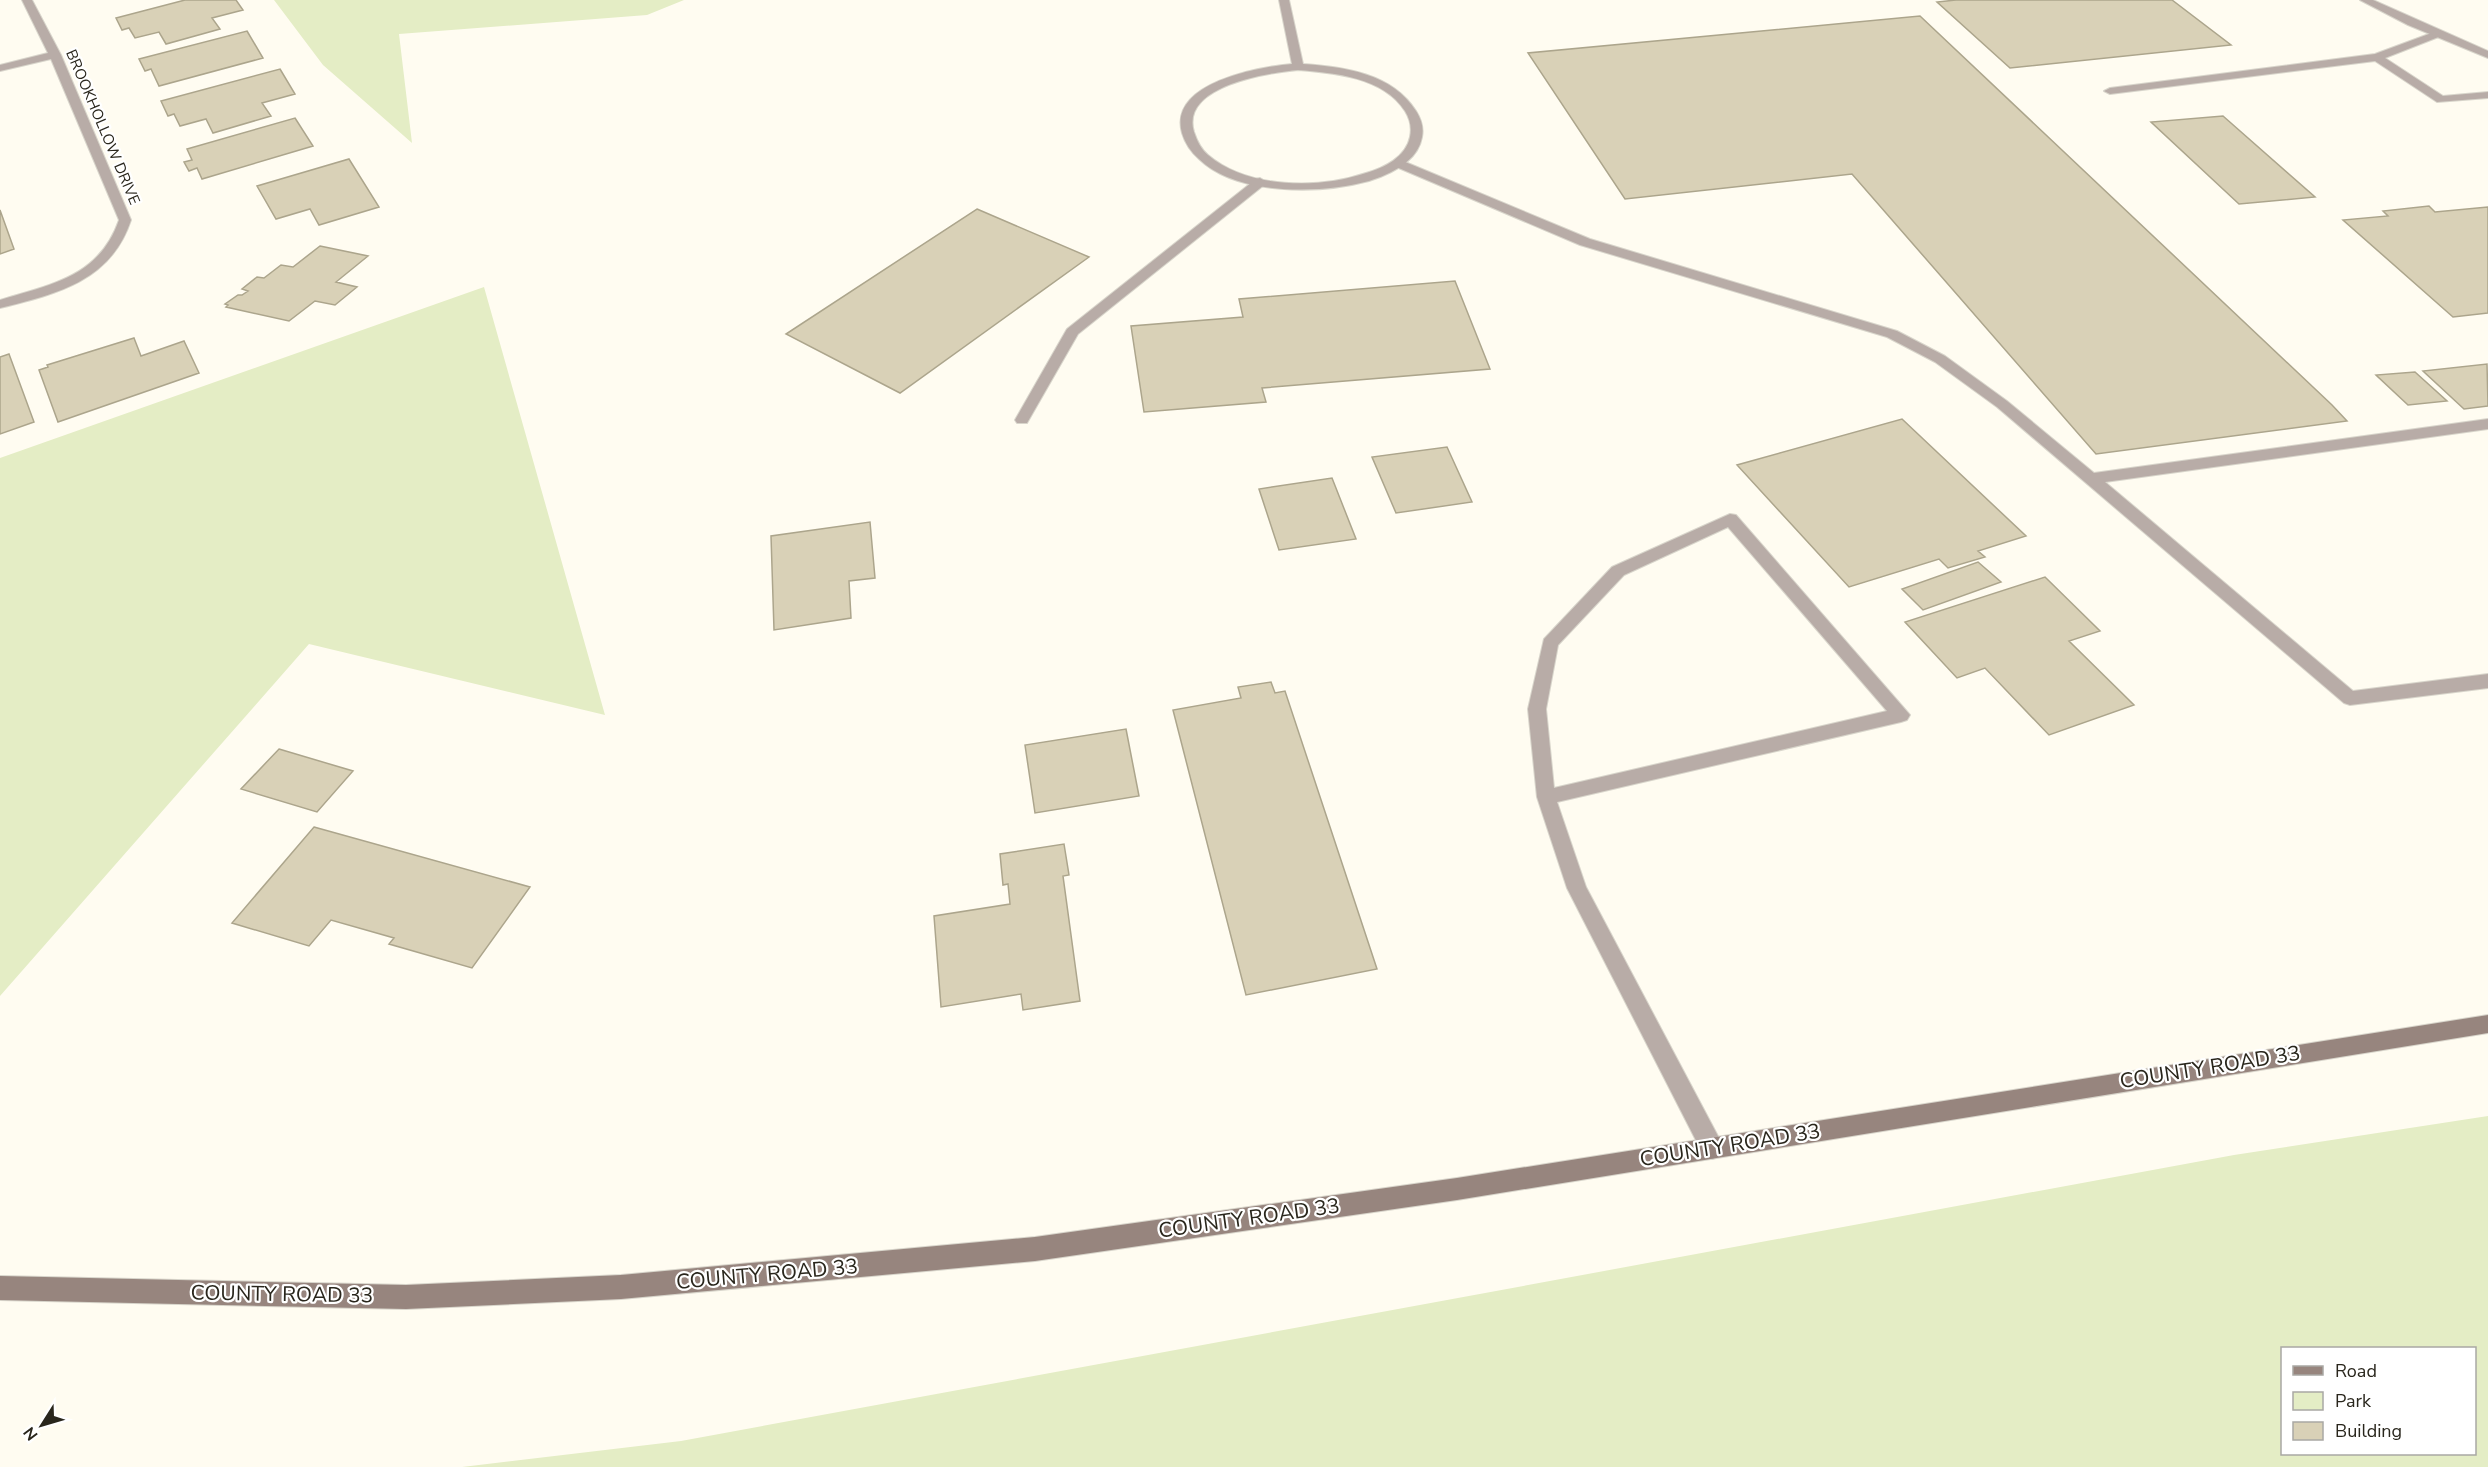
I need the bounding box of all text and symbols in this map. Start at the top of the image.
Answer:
street label: BROOKHOLLOW DRIVE [61,46,145,208]
street label: COUNTY ROAD 33 [2118,1039,2302,1095]
street label: COUNTY ROAD 33 [1638,1117,1822,1173]
street label: COUNTY ROAD 33 [1157,1191,1341,1245]
street label: COUNTY ROAD 33 [675,1252,859,1296]
street label: COUNTY ROAD 33 [190,1278,374,1310]
legend [2281,1347,2476,1455]
text: Road [2335,1359,2377,1383]
text: Park [2335,1389,2372,1413]
north arrow [12,1395,72,1455]
text: Building [2335,1419,2402,1443]
text: N [18,1422,43,1445]

